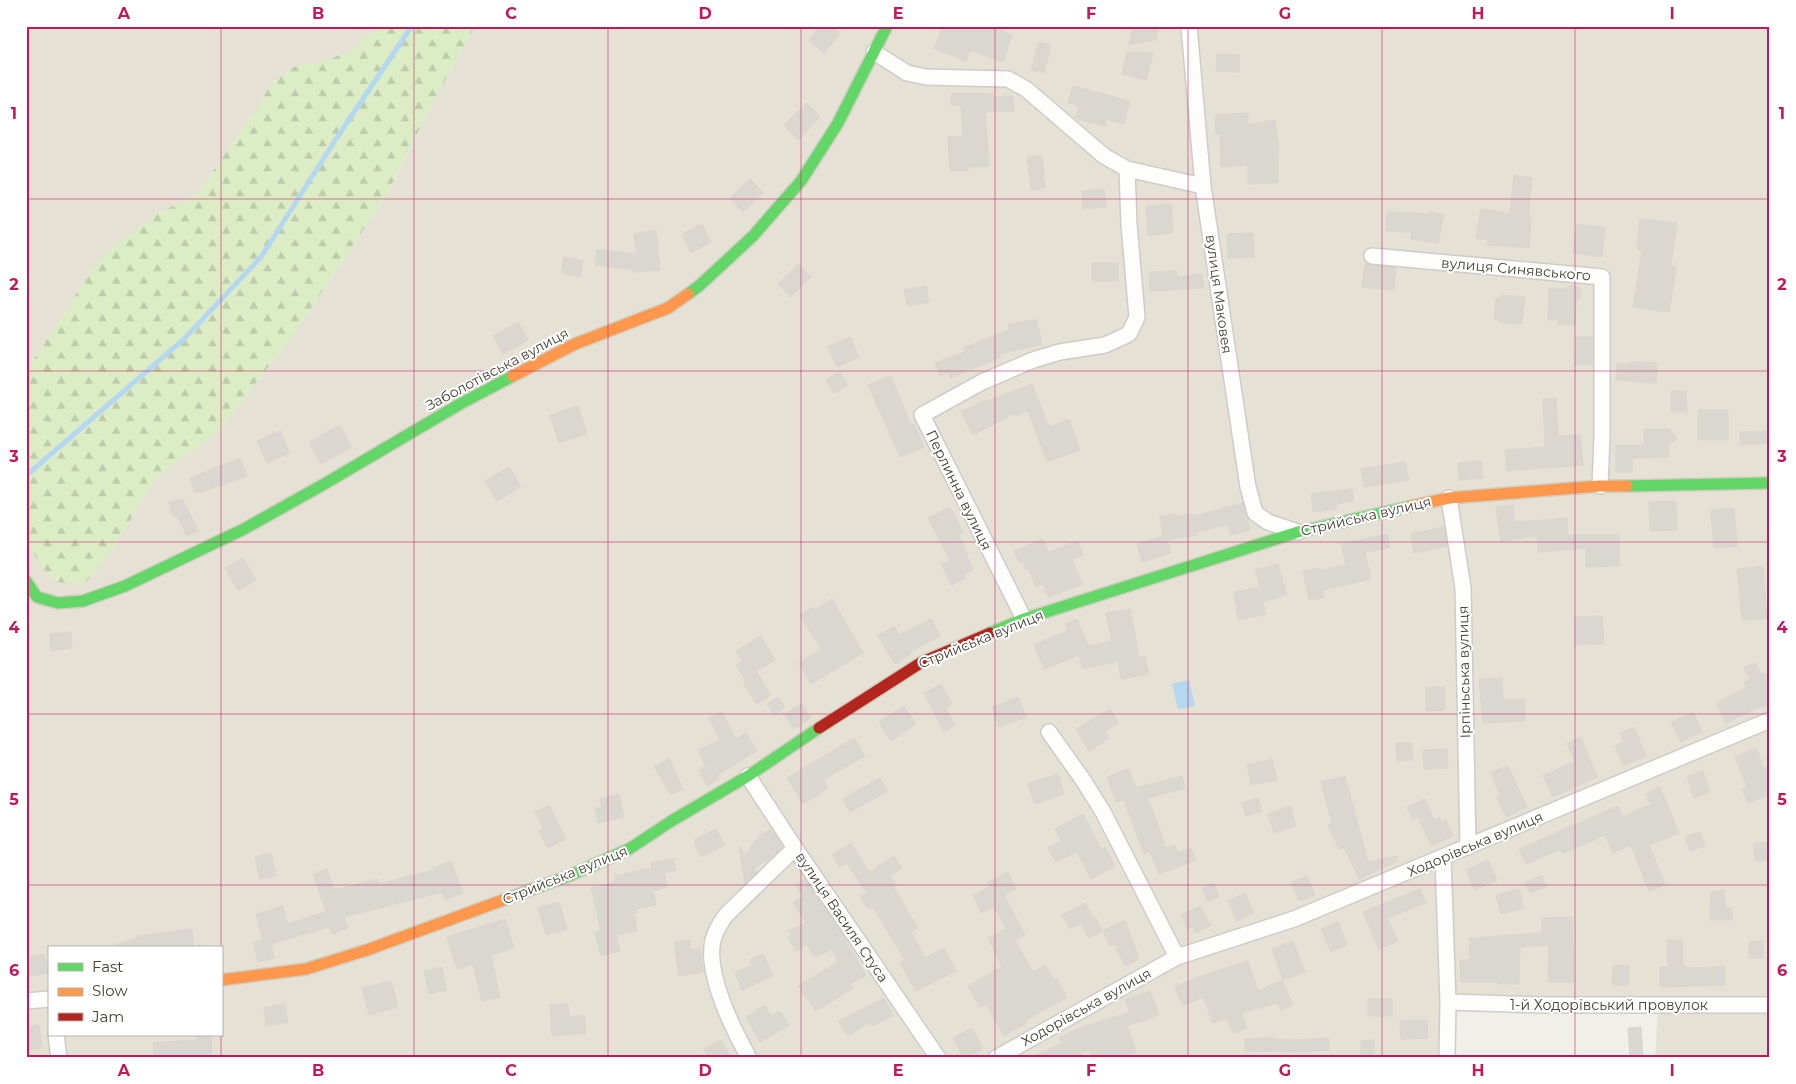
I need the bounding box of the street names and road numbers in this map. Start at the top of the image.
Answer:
street label: вулиця Маковея [1202,233,1236,355]
street label: вулиця Синявського [1440,253,1592,285]
street label: Заболотівська вулиця [422,324,572,414]
street label: Перлинна вулиця [922,427,996,553]
street label: Стрийська вулиця [1299,492,1433,540]
street label: Стрийська вулиця [916,606,1046,672]
street label: Ірпіньська вулиця [1454,606,1474,738]
street label: Ходорівська вулиця [1404,807,1546,881]
street label: Стрийська вулиця [500,842,630,908]
street label: вулиця Василя Стуса [792,848,892,986]
street label: Ходорівська вулиця [1018,964,1154,1050]
street label: 1-й Ходорівський провулок [1510,996,1708,1014]

